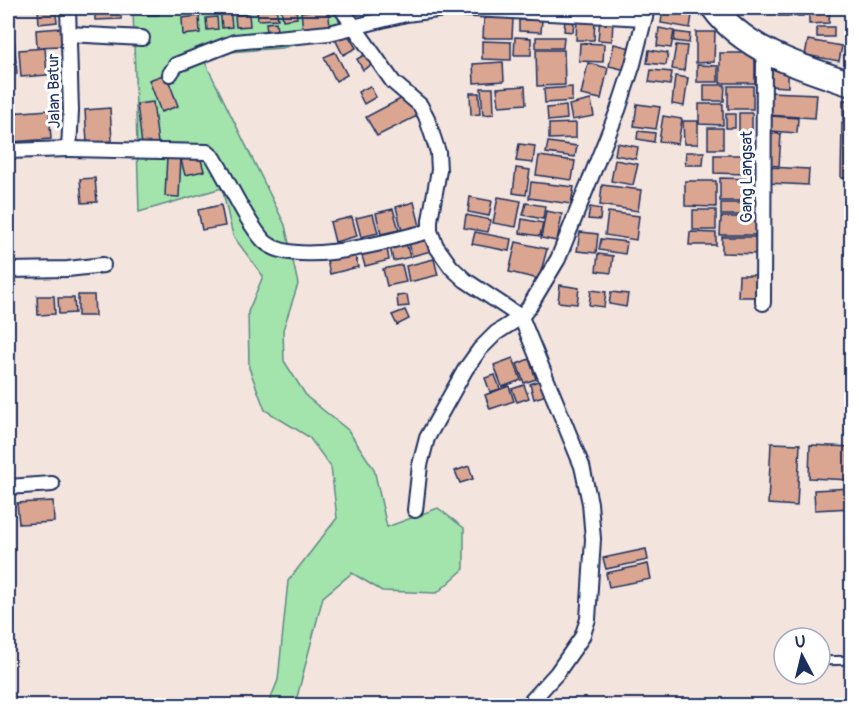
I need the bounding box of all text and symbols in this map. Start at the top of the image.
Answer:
street label: Jalan Batur [43,53,65,128]
street label: Gang Langsat [737,131,757,223]
north arrow [772,626,832,686]
text: U [794,631,807,653]

